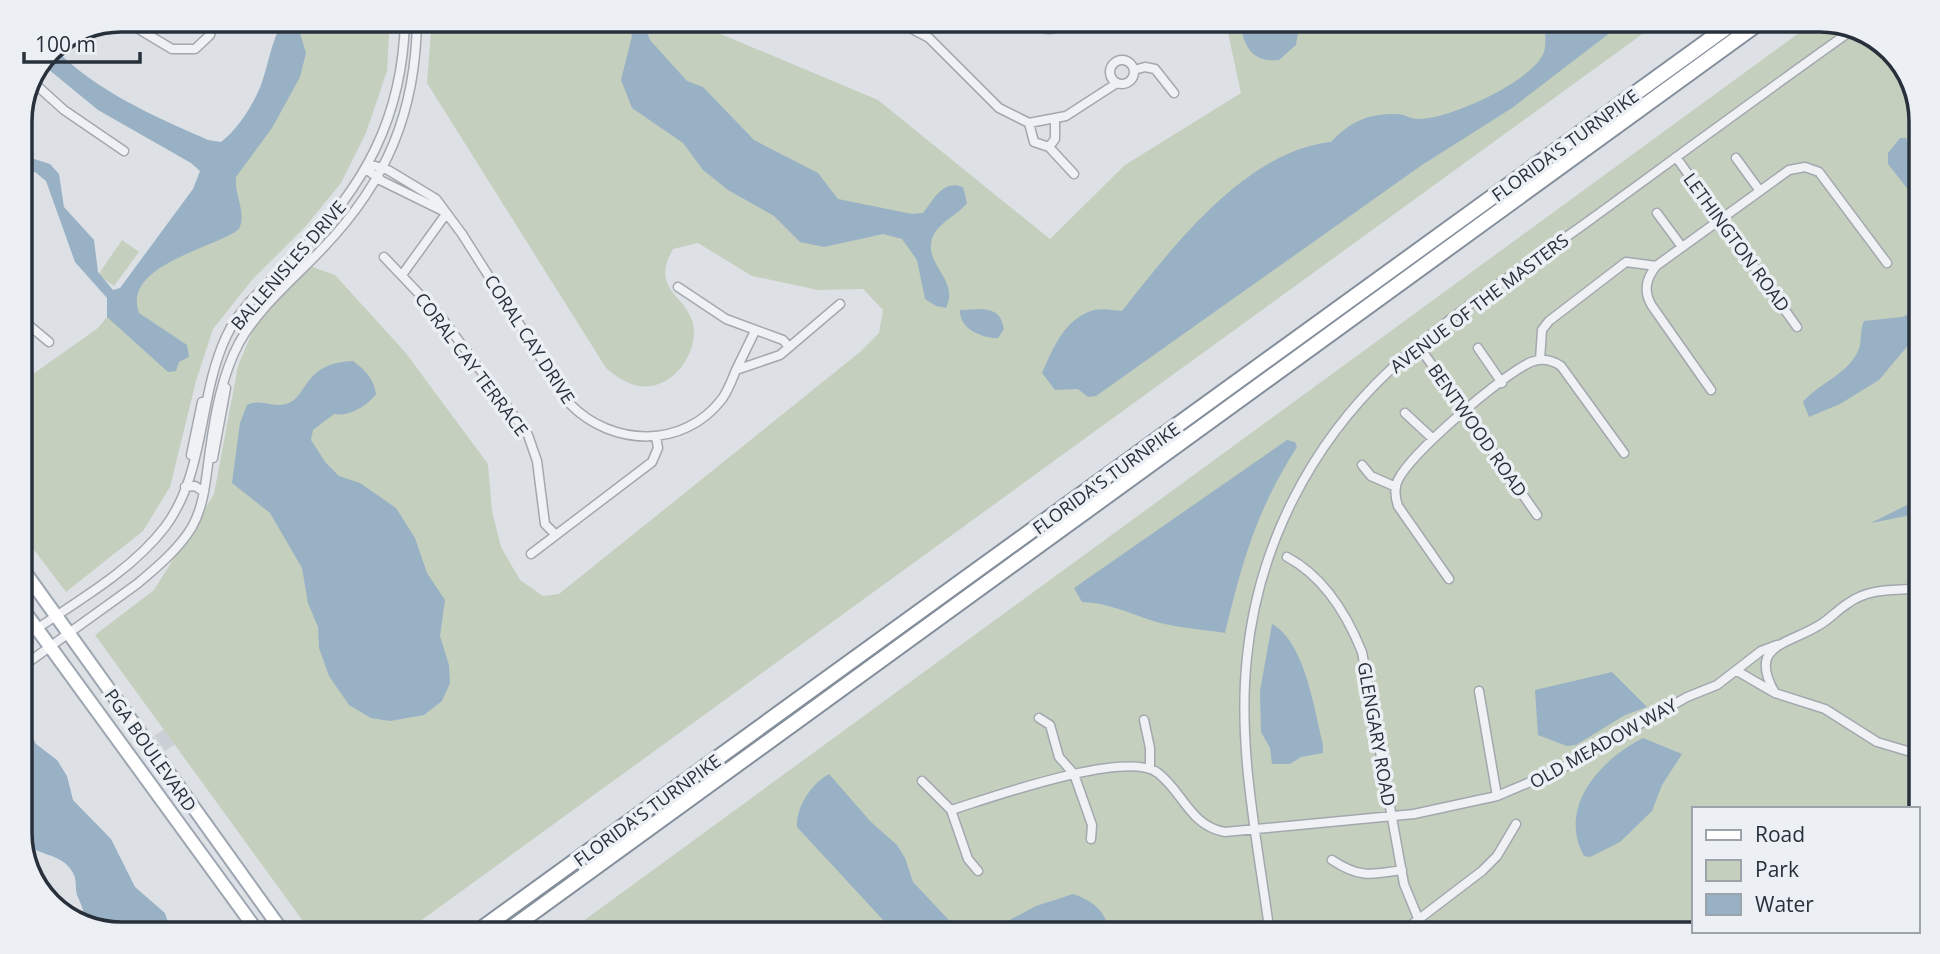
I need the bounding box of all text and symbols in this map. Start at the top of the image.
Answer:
scale bar [24,21,140,65]
text: 100 m [35,30,96,58]
street label: FLORIDA'S TURNPIKE [1487,83,1643,207]
street label: LETHINGTON ROAD [1679,168,1795,316]
street label: BALLENISLES DRIVE [225,195,351,335]
street label: AVENUE OF THE MASTERS [1385,228,1573,378]
street label: CORAL CAY DRIVE [479,270,581,408]
street label: CORAL CAY TERRACE [410,287,534,441]
street label: BENTWOOD ROAD [1423,359,1533,501]
street label: FLORIDA'S TURNPIKE [1028,416,1184,540]
street label: GLENGARY ROAD [1353,660,1401,808]
street label: PGA BOULEVARD [100,684,202,816]
street label: OLD MEADOW WAY [1525,692,1682,794]
street label: FLORIDA'S TURNPIKE [569,748,725,872]
legend [1692,807,1919,933]
text: Road [1755,820,1805,848]
text: Park [1755,855,1799,883]
text: Water [1755,890,1814,918]

